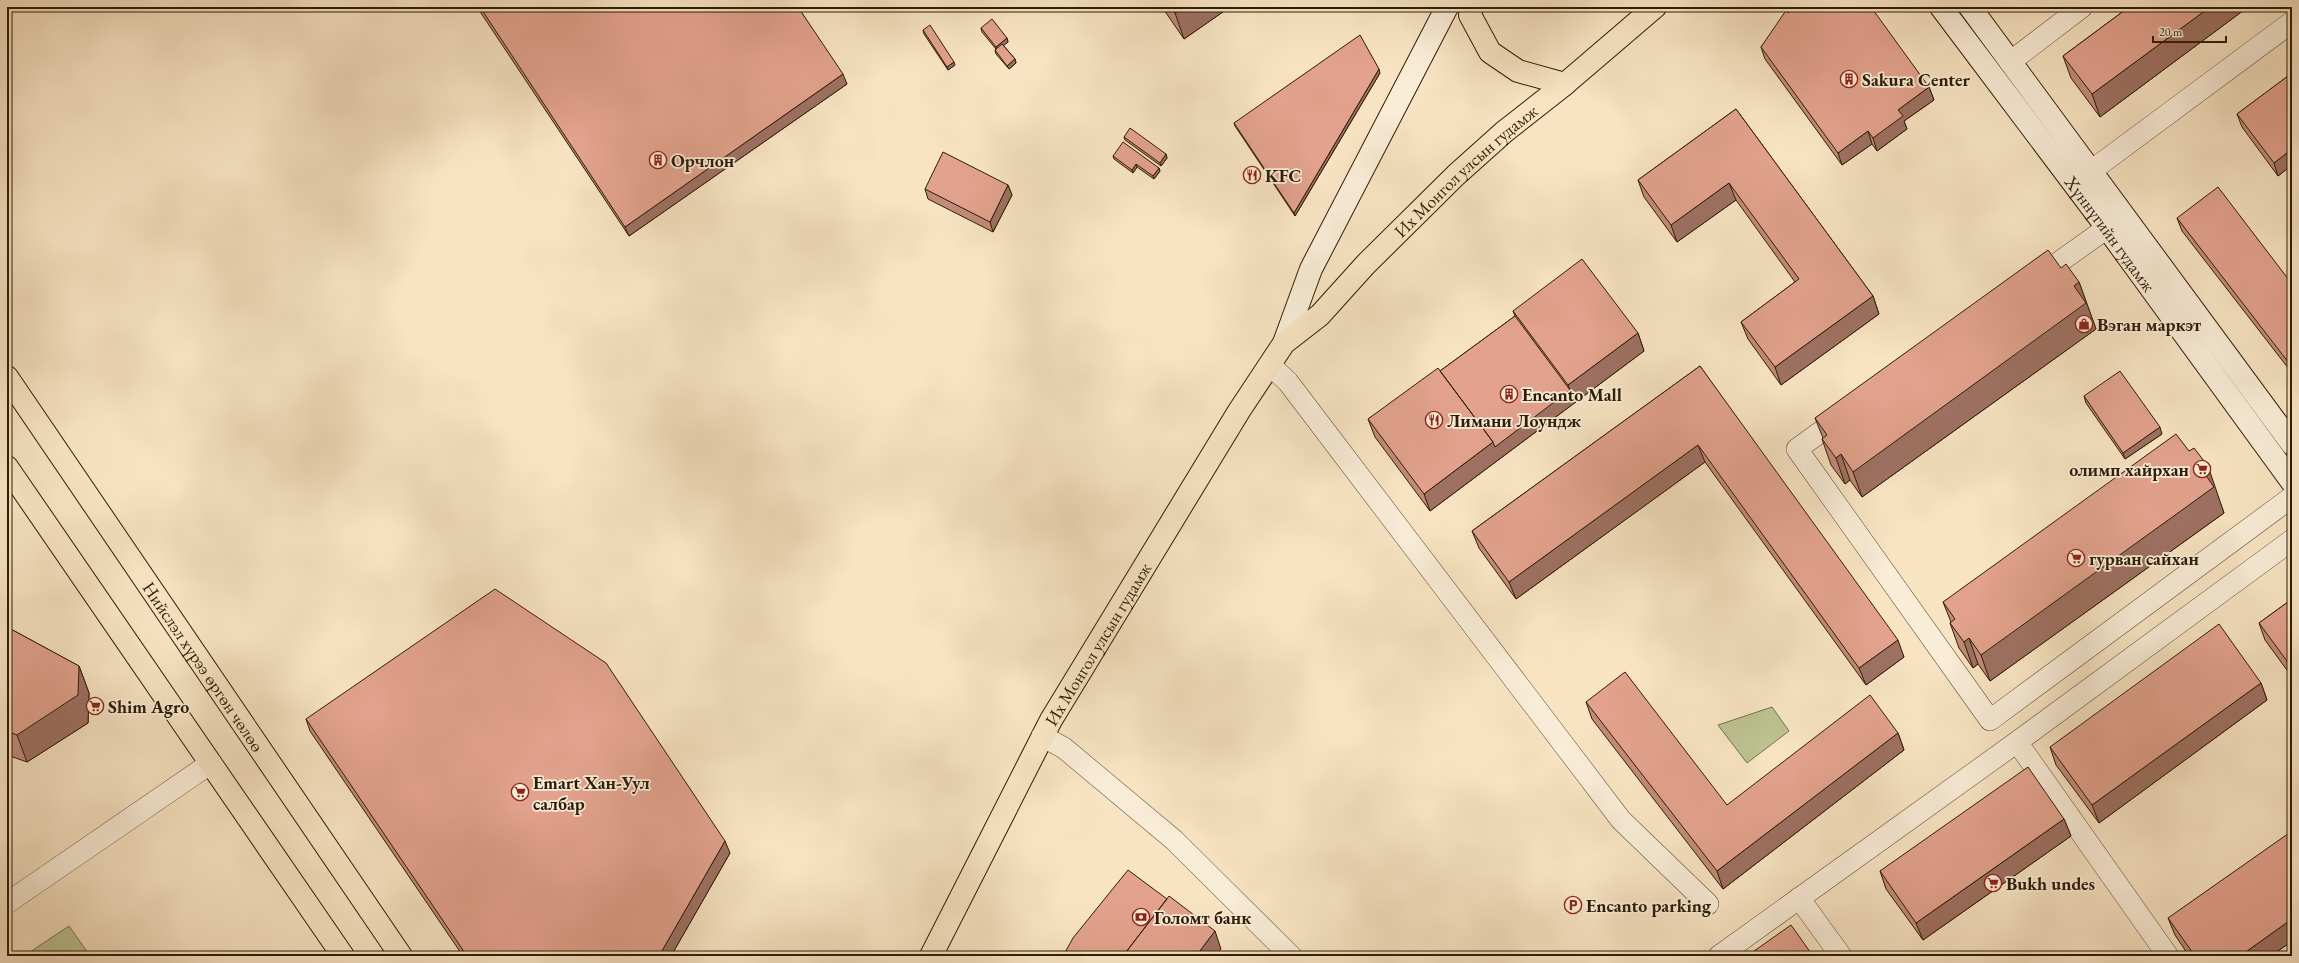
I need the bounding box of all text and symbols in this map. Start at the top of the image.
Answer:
scale bar [2153,18,2226,44]
text: 20 m [2159,24,2183,40]
place label: Sakura Center [1862,68,1971,91]
building icon: Sakura Center [1839,69,1859,89]
street label: Их Монгол улсын гудамж [1389,98,1542,242]
place label: Орчлон [671,149,735,172]
building icon: Орчлон [648,150,668,170]
place label: KFC [1265,164,1301,187]
restaurant icon: KFC [1242,165,1262,185]
street label: Хүннүгийн гудамж [2060,170,2161,296]
place label: Вэган маркэт [2097,313,2201,336]
shop icon: Вэган маркэт [2074,314,2094,334]
place label: Encanto Mall [1522,383,1622,406]
building icon: Encanto Mall [1499,384,1519,404]
place label: Лимани Лоундж [1447,409,1582,432]
restaurant icon: Лимани Лоундж [1424,410,1444,430]
place label: олимп хайрхан [2069,458,2190,481]
supermarket icon: олимп хайрхан [2192,459,2212,479]
place label: гурван сайхан [2089,547,2199,570]
supermarket icon: гурван сайхан [2066,548,2086,568]
street label: Их Монгол улсын гудамж [1039,557,1156,730]
street label: Нийслэл хүрээ өргөн чөлөө [138,577,270,756]
place label: Shim Agro [108,695,189,718]
supermarket icon: Shim Agro [85,696,105,716]
place label: Emart Хан-Уул салбар [533,771,650,815]
supermarket icon: Emart Хан-Уул салбар [510,782,530,802]
place label: Bukh undes [2006,872,2095,895]
supermarket icon: Bukh undes [1983,873,2003,893]
place label: Encanto parking [1586,894,1712,917]
parking icon: Encanto parking [1563,895,1583,915]
place label: Голомт банк [1154,906,1251,929]
bank icon: Голомт банк [1131,907,1151,927]

